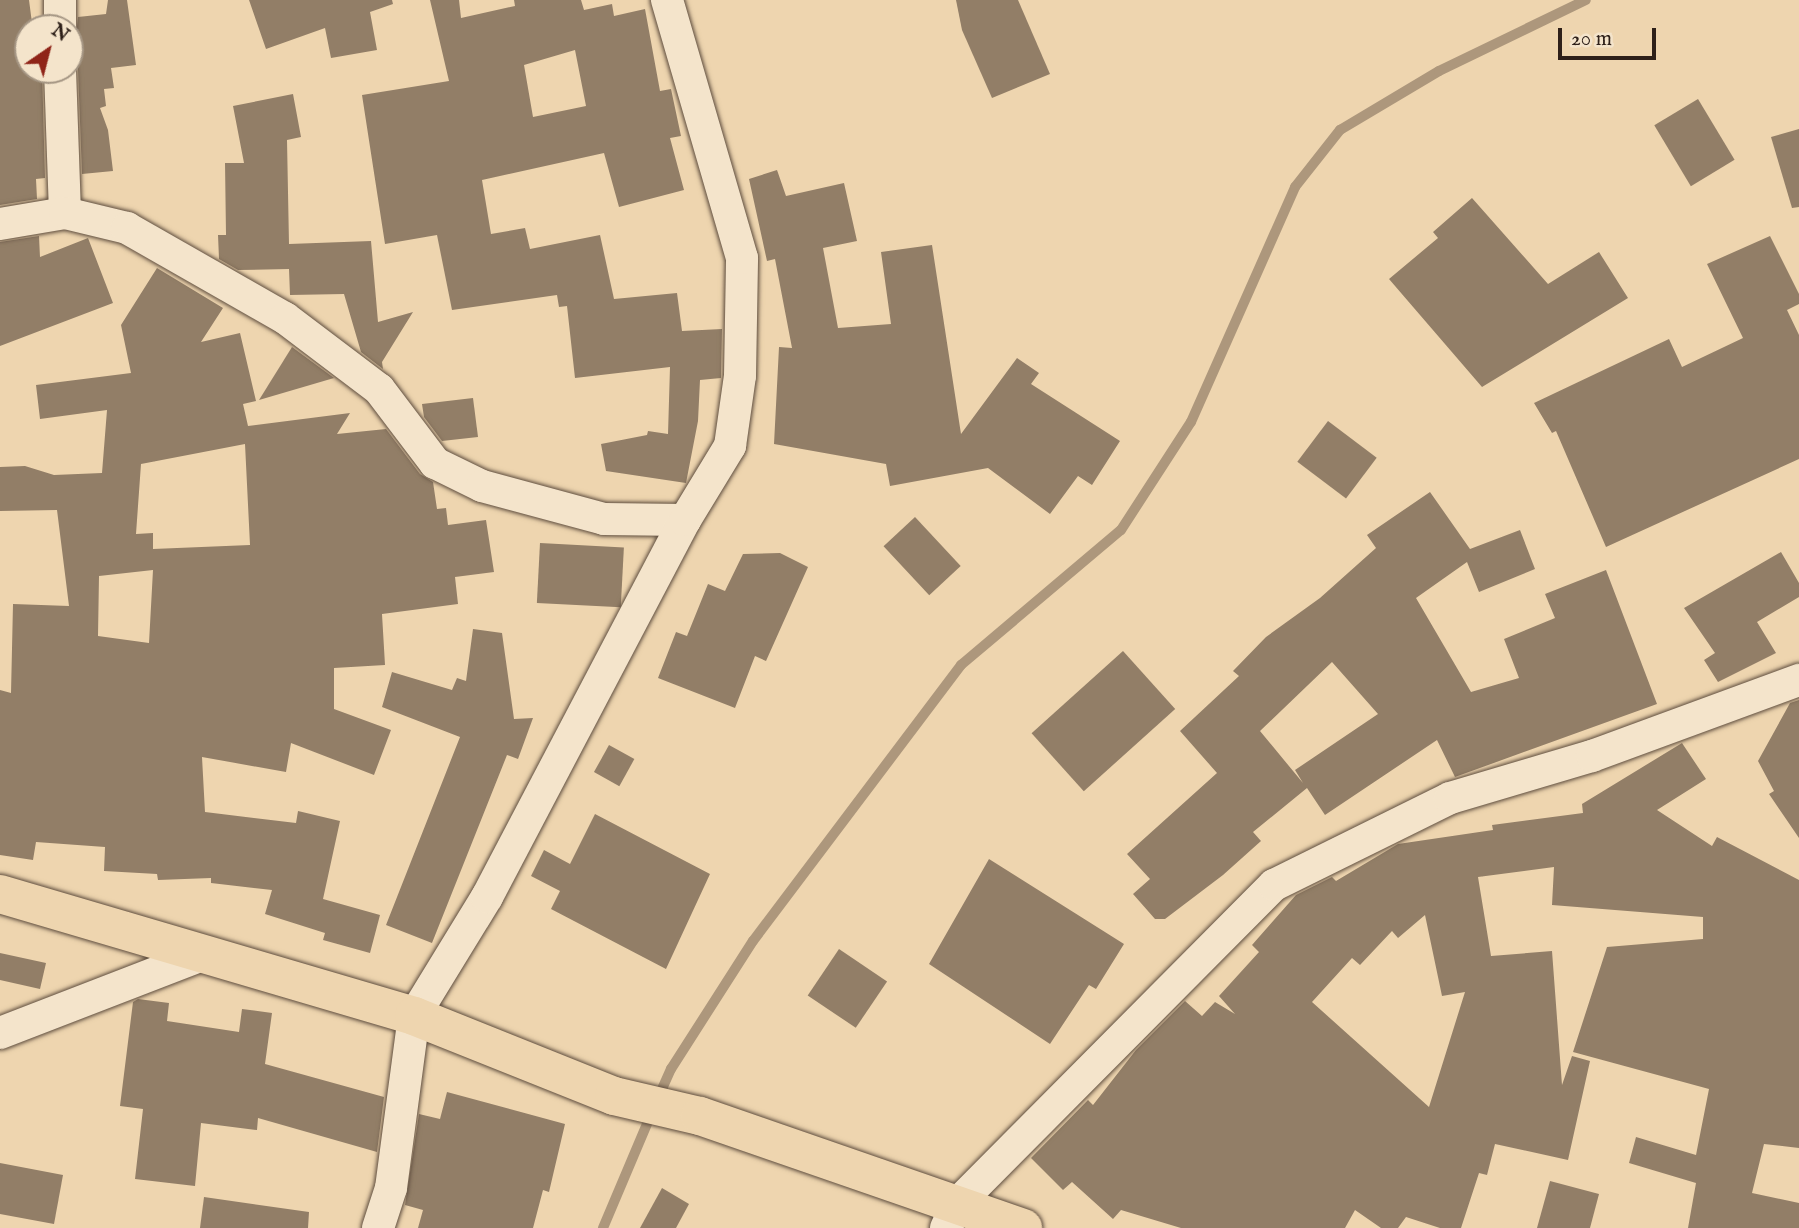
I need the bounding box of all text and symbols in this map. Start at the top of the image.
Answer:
north arrow [14,14,84,84]
scale bar [1561,14,1659,58]
text: N [46,19,74,48]
text: 20 m [1571,26,1612,53]

